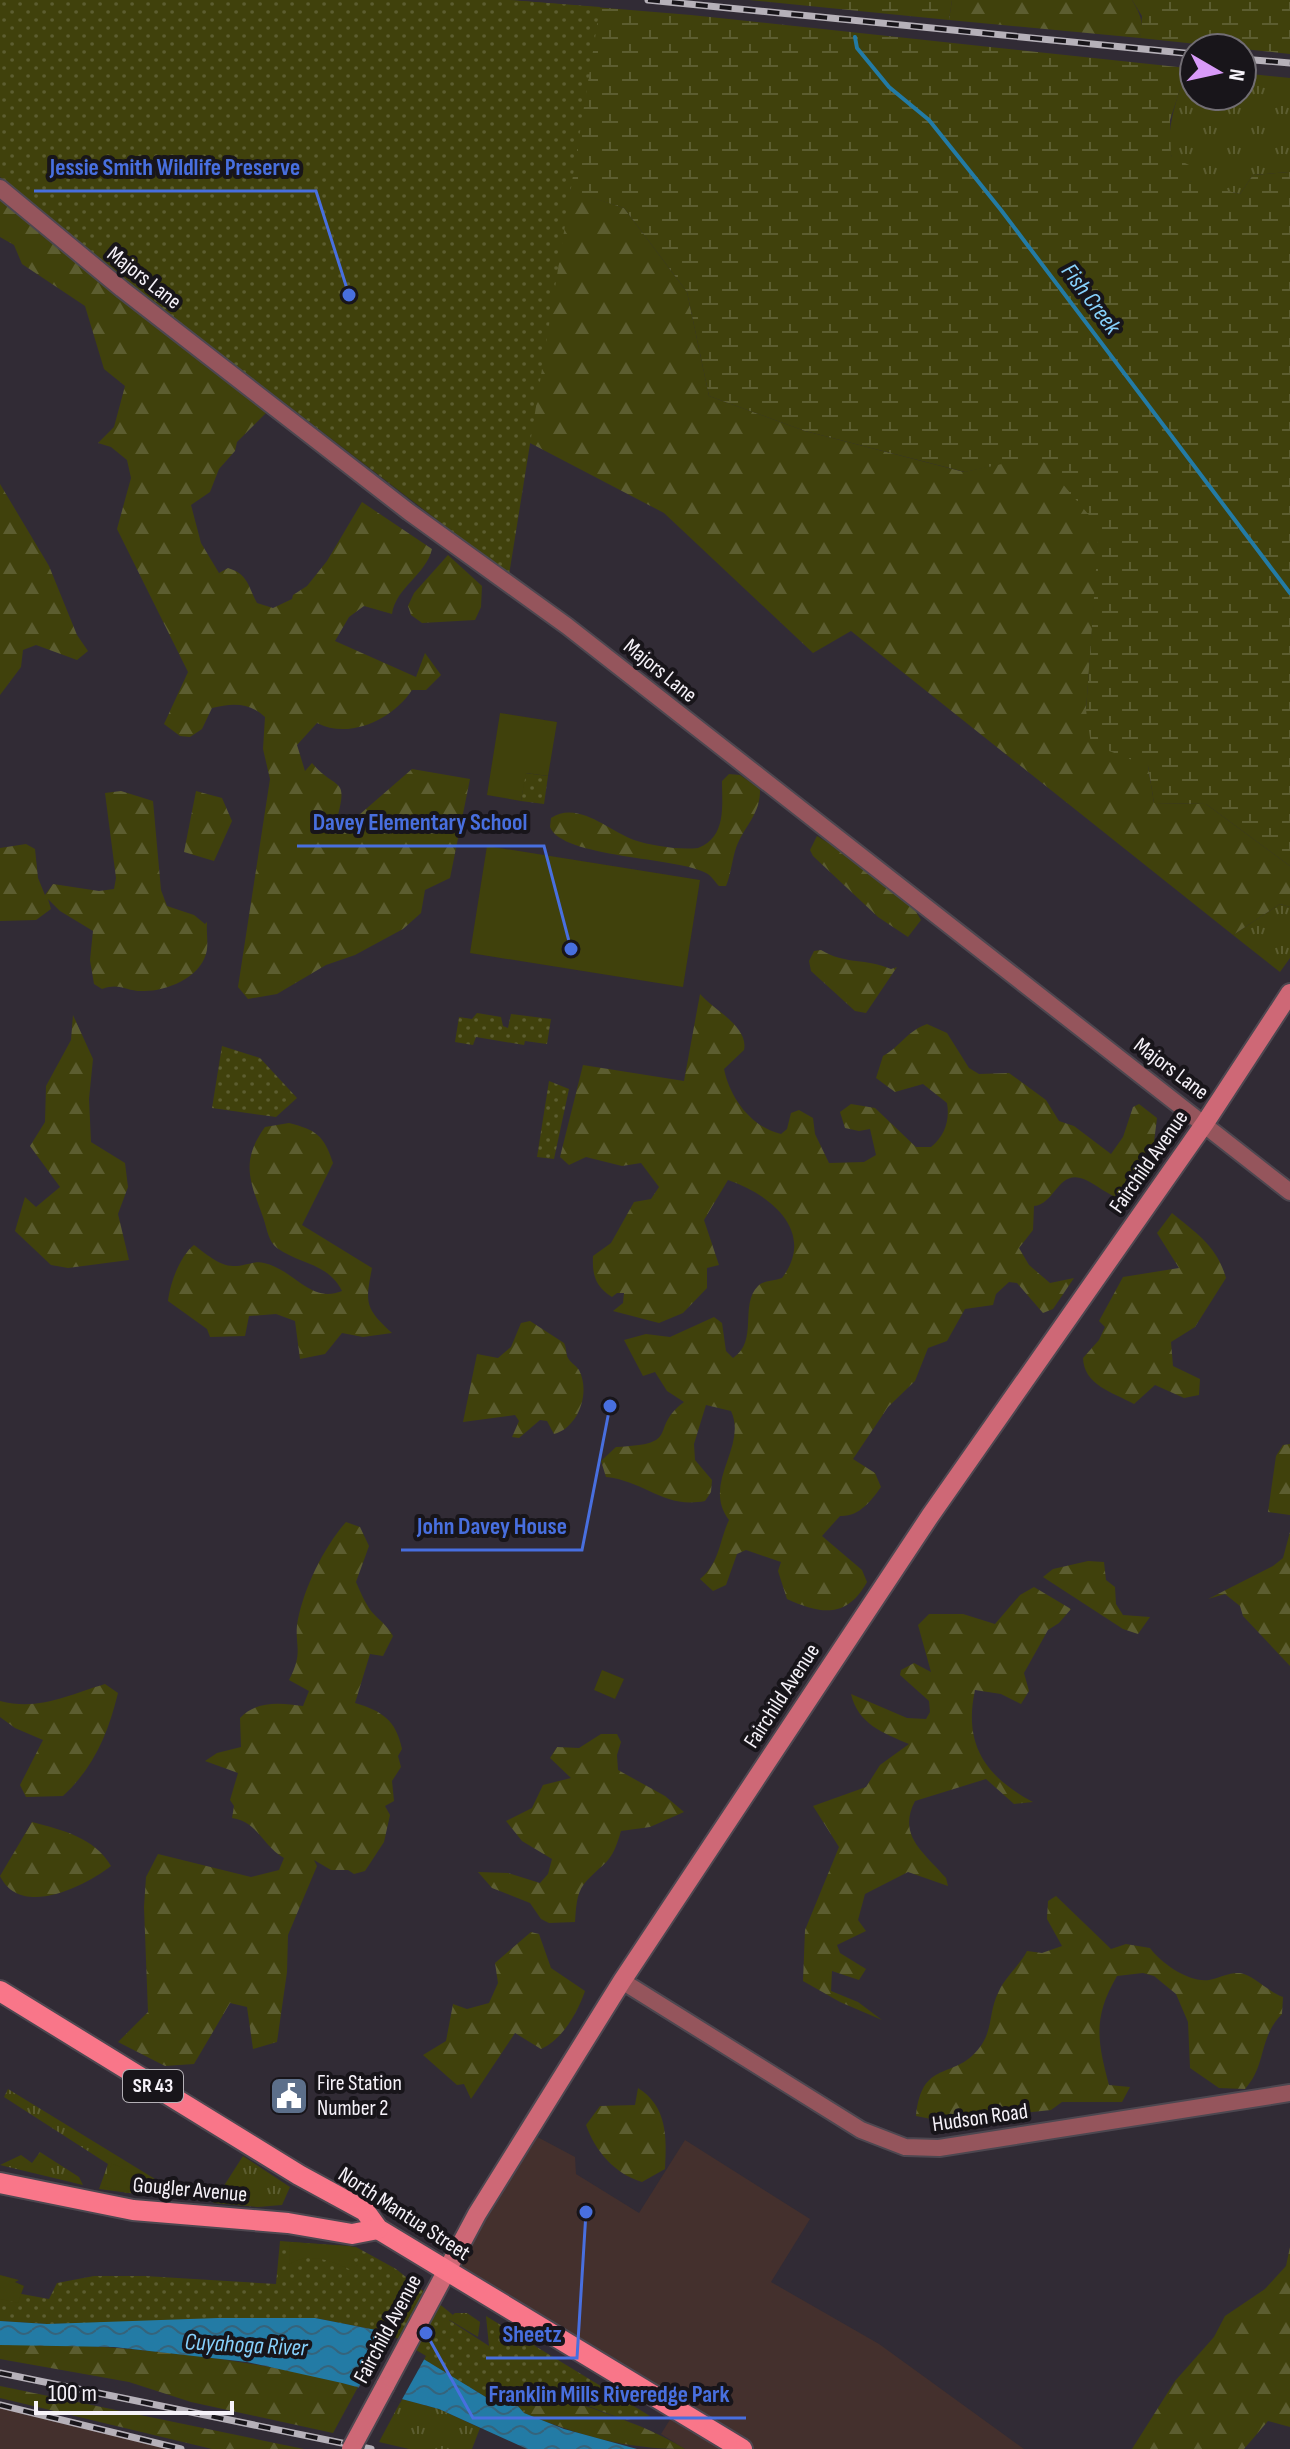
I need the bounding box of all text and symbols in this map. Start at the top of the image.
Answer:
north arrow [1178,32,1258,112]
text: N [1222,67,1251,83]
callout: Jessie Smith Wildlife Preserve [34,143,316,191]
text: Jessie Smith Wildlife Preserve [49,153,300,182]
street label: Majors Lane [101,241,187,315]
water label: Fish Creek [1055,258,1128,341]
street label: Majors Lane [618,633,702,709]
callout: Davey Elementary School [297,798,544,846]
text: Davey Elementary School [313,808,527,837]
street label: Majors Lane [1128,1032,1214,1106]
street label: Fairchild Avenue [1104,1105,1194,1219]
callout: John Davey House [401,1502,582,1550]
text: John Davey House [416,1512,567,1541]
street label: Fairchild Avenue [738,1639,826,1753]
road number: SR 43 [123,2070,183,2102]
place label: Fire Station Number 2 [317,2070,402,2122]
public building icon: Fire Station Number 2 [268,2075,310,2117]
street label: Hudson Road [931,2098,1029,2138]
street label: North Mantua Street [333,2161,475,2267]
street label: Gougler Avenue [132,2172,248,2208]
street label: Fairchild Avenue [348,2270,428,2388]
callout: Sheetz [486,2310,577,2358]
text: Sheetz [502,2320,562,2349]
water label: Cuyahoga River [184,2327,309,2363]
scale bar [36,2365,232,2415]
callout: Franklin Mills Riveredge Park [473,2370,746,2418]
text: 100 m [48,2379,97,2408]
text: Franklin Mills Riveredge Park [488,2380,730,2409]

